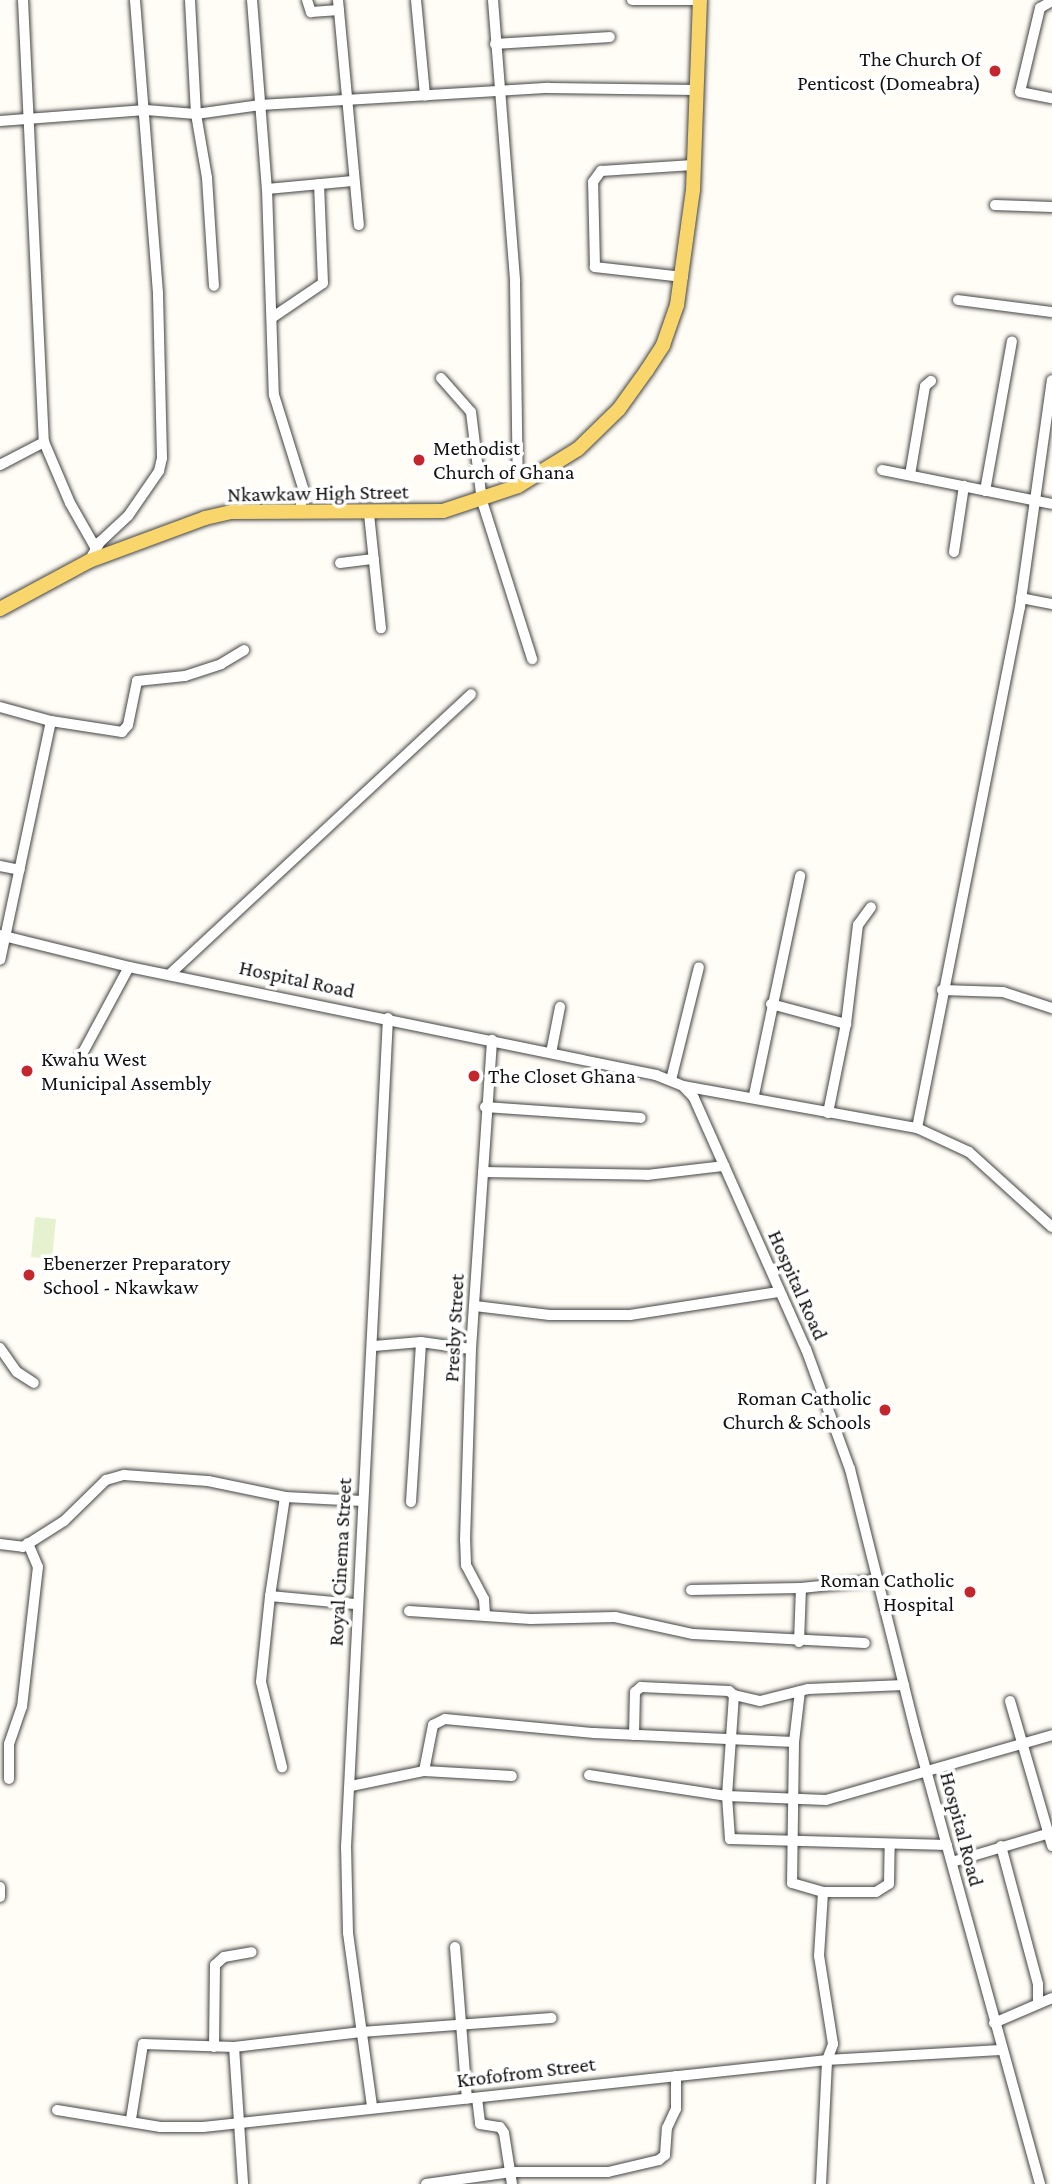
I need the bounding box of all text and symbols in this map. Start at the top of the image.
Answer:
place label: The Church Of Penticost (Domeabra) [797,46,981,96]
marker: The Church Of Penticost (Domeabra) [987,63,1003,79]
place label: Methodist Church of Ghana [433,435,575,485]
marker: Methodist Church of Ghana [411,452,427,468]
street label: Nkawkaw High Street [227,479,409,507]
street label: Hospital Road [237,954,357,1004]
place label: Kwahu West Municipal Assembly [41,1046,211,1096]
marker: Kwahu West Municipal Assembly [19,1063,35,1079]
place label: The Closet Ghana [488,1063,636,1089]
marker: The Closet Ghana [466,1068,482,1084]
street label: Hospital Road [763,1226,833,1344]
place label: Ebenerzer Preparatory School - Nkawkaw [43,1250,230,1300]
marker: Ebenerzer Preparatory School - Nkawkaw [21,1267,37,1283]
street label: Presby Street [439,1273,469,1383]
place label: Roman Catholic Church & Schools [722,1385,871,1435]
marker: Roman Catholic Church & Schools [877,1402,893,1418]
street label: Royal Cinema Street [323,1477,357,1647]
place label: Roman Catholic Hospital [820,1567,954,1617]
marker: Roman Catholic Hospital [960,1582,980,1602]
street label: Hospital Road [935,1769,989,1889]
street label: Krofofrom Street [455,2051,597,2093]

